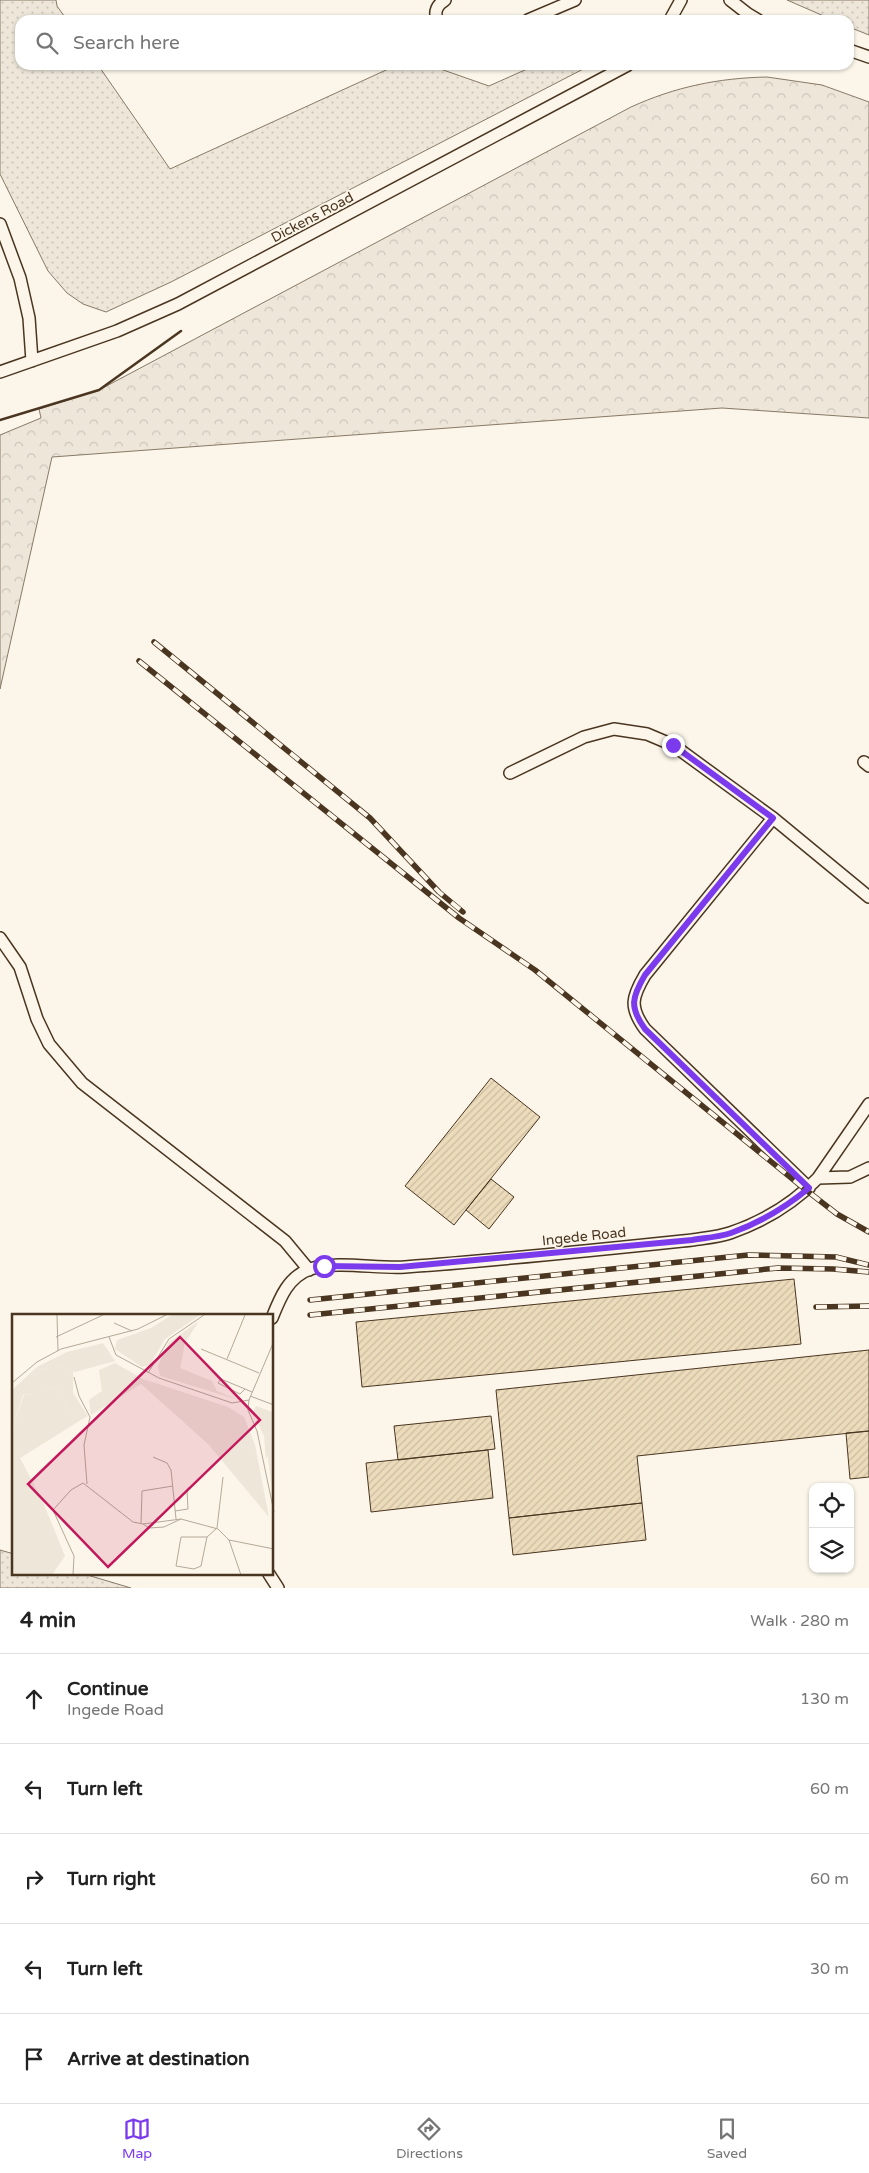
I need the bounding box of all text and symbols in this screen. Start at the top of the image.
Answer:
search box [15,15,854,70]
icon: search [33,29,61,57]
text: Search here [73,32,180,54]
street label: Dickens Road [268,189,356,246]
route end [662,734,685,757]
street label: Ingede Road [541,1224,627,1249]
route start [313,1255,336,1278]
inset map [12,1314,274,1576]
map controls [809,1483,854,1573]
button: locate [809,1483,854,1528]
button: layers [809,1528,854,1573]
text: 4 min [20,1608,76,1633]
text: Walk · 280 m [750,1611,849,1631]
text: Continue [67,1678,149,1700]
icon: ahead [20,1685,48,1713]
text: 130 m [800,1689,849,1709]
text: Ingede Road [67,1700,164,1720]
icon: left [20,1775,48,1803]
text: Turn left [67,1778,143,1800]
text: 60 m [810,1779,849,1799]
icon: right [20,1865,48,1893]
text: Turn right [67,1868,155,1890]
text: 60 m [810,1869,849,1889]
icon: left [20,1955,48,1983]
text: Turn left [67,1958,143,1980]
text: 30 m [810,1959,849,1979]
icon: arrive [20,2045,48,2073]
text: Arrive at destination [67,2048,250,2070]
tab: Map [122,2115,152,2162]
tab: Directions [396,2115,463,2162]
tab: Saved [707,2115,747,2162]

